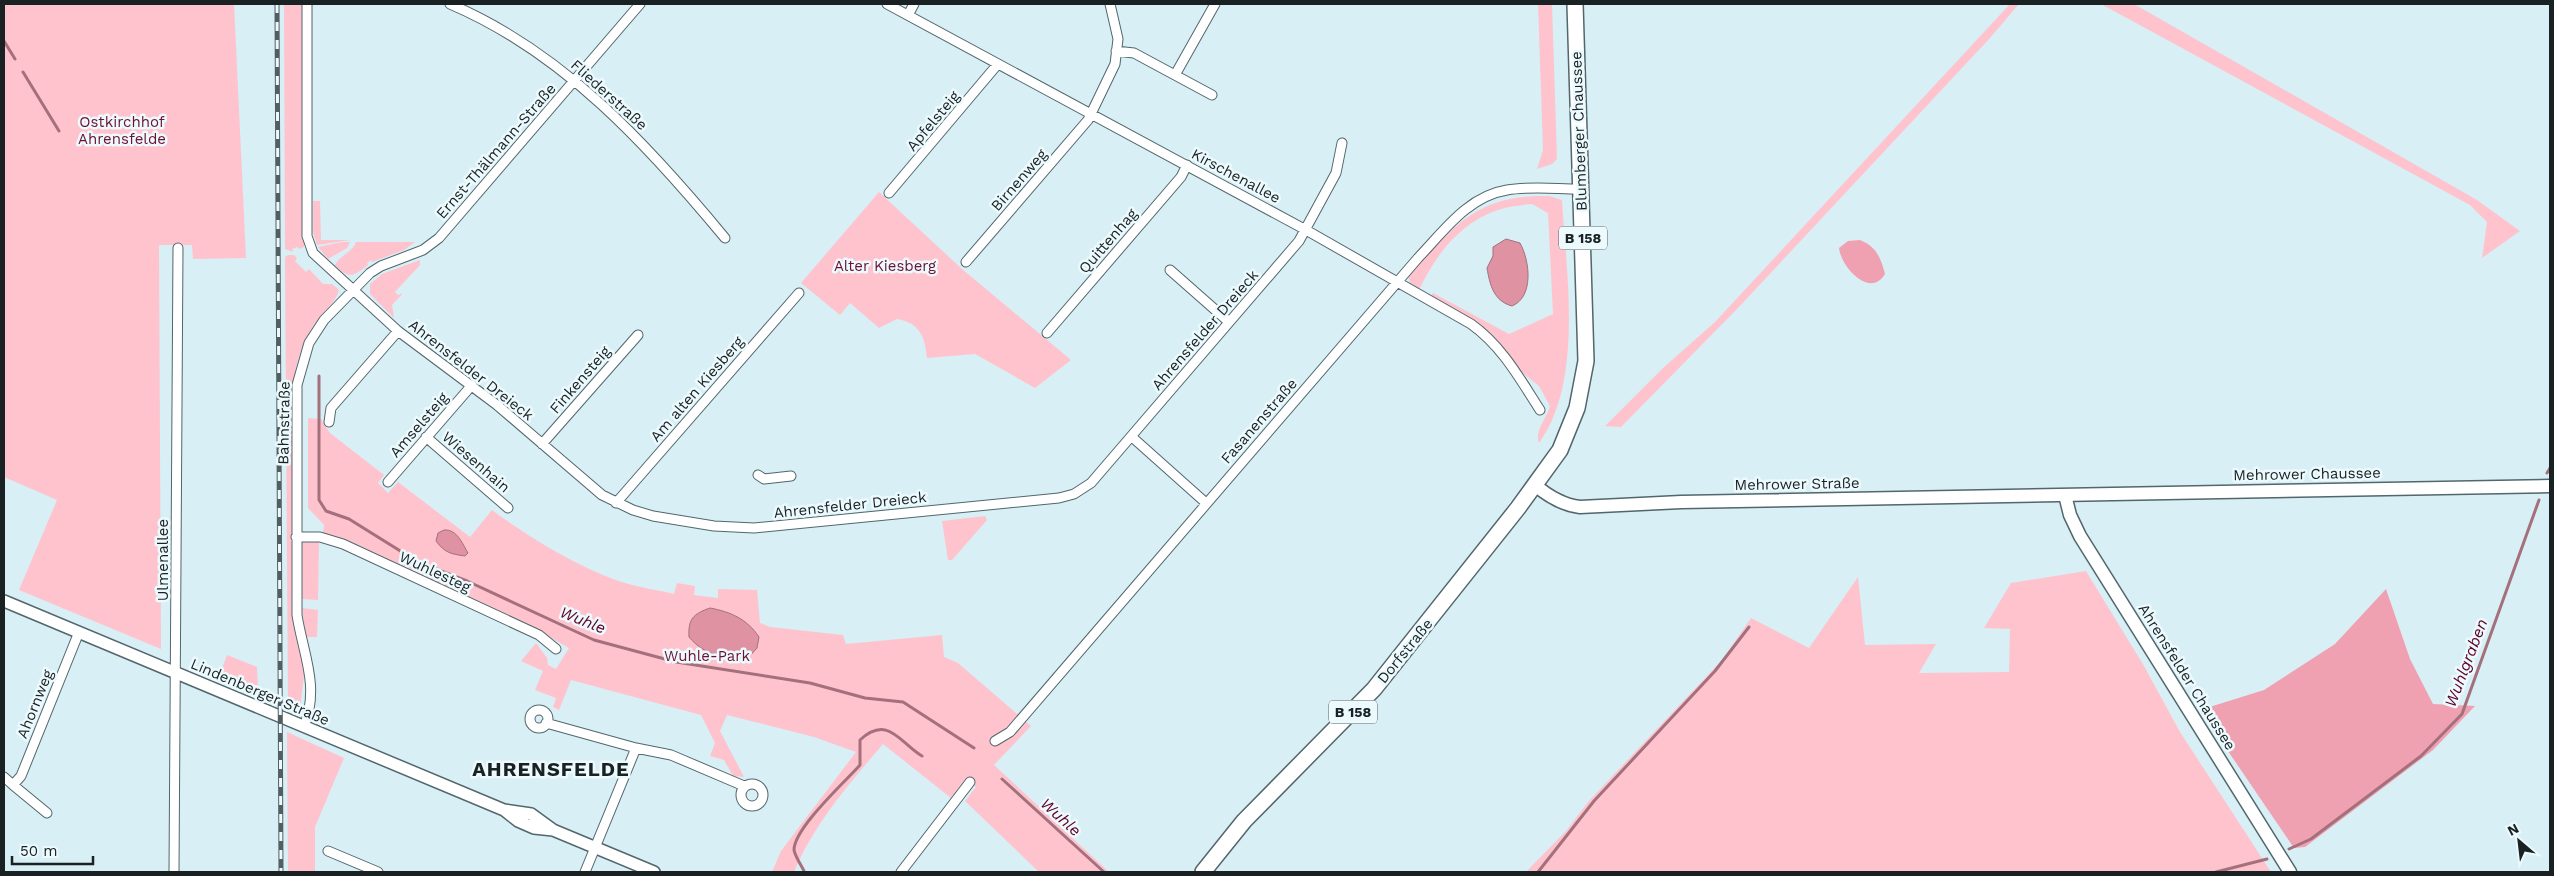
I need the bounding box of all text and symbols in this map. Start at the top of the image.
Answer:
street label: Blumberger Chaussee [1567,51,1591,211]
street label: Fliederstraße [567,56,651,134]
street label: Ernst-Thälmann-Straße [432,80,560,222]
street label: Apfelsteig [903,87,963,155]
park label: Ostkirchhof Ahrensfelde [78,113,166,148]
street label: Birnenweg [987,145,1051,215]
street label: Kirschenallee [1188,145,1284,207]
street label: Quittenhag [1075,205,1141,277]
road number: B 158 [1559,227,1607,250]
park label: Alter Kiesberg [834,257,936,275]
street label: Ahrensfelder Dreieck [1148,266,1263,394]
street label: Ahrensfelder Dreieck [405,316,537,425]
street label: Am alten Kiesberg [646,333,748,445]
street label: Finkensteig [546,343,614,417]
street label: Fasanenstraße [1217,375,1301,467]
street label: Bahnstraße [274,381,294,465]
street label: Amselsteig [386,389,452,461]
street label: Wiesenhain [438,428,514,496]
street label: Mehrower Chaussee [2233,464,2381,484]
street label: Mehrower Straße [1734,474,1860,494]
street label: Ahrensfelder Dreieck [773,488,928,522]
street label: Ulmenallee [154,519,172,601]
street label: Wuhlesteg [396,548,474,596]
street label: Ahrensfelder Chaussee [2135,600,2239,754]
water label: Wuhle [557,602,609,638]
street label: Dorfstraße [1373,615,1437,687]
water label: Wuhlgraben [2440,616,2492,710]
park label: Wuhle-Park [664,647,750,665]
street label: Lindenberger Straße [188,655,332,729]
street label: Ahornweg [13,667,57,741]
road number: B 158 [1329,700,1377,724]
district label: AHRENSFELDE [472,757,630,781]
water label: Wuhle [1037,794,1085,840]
north arrow [2494,816,2544,866]
text: N [2505,820,2521,839]
scale bar [12,834,94,866]
text: 50 m [20,842,57,860]

